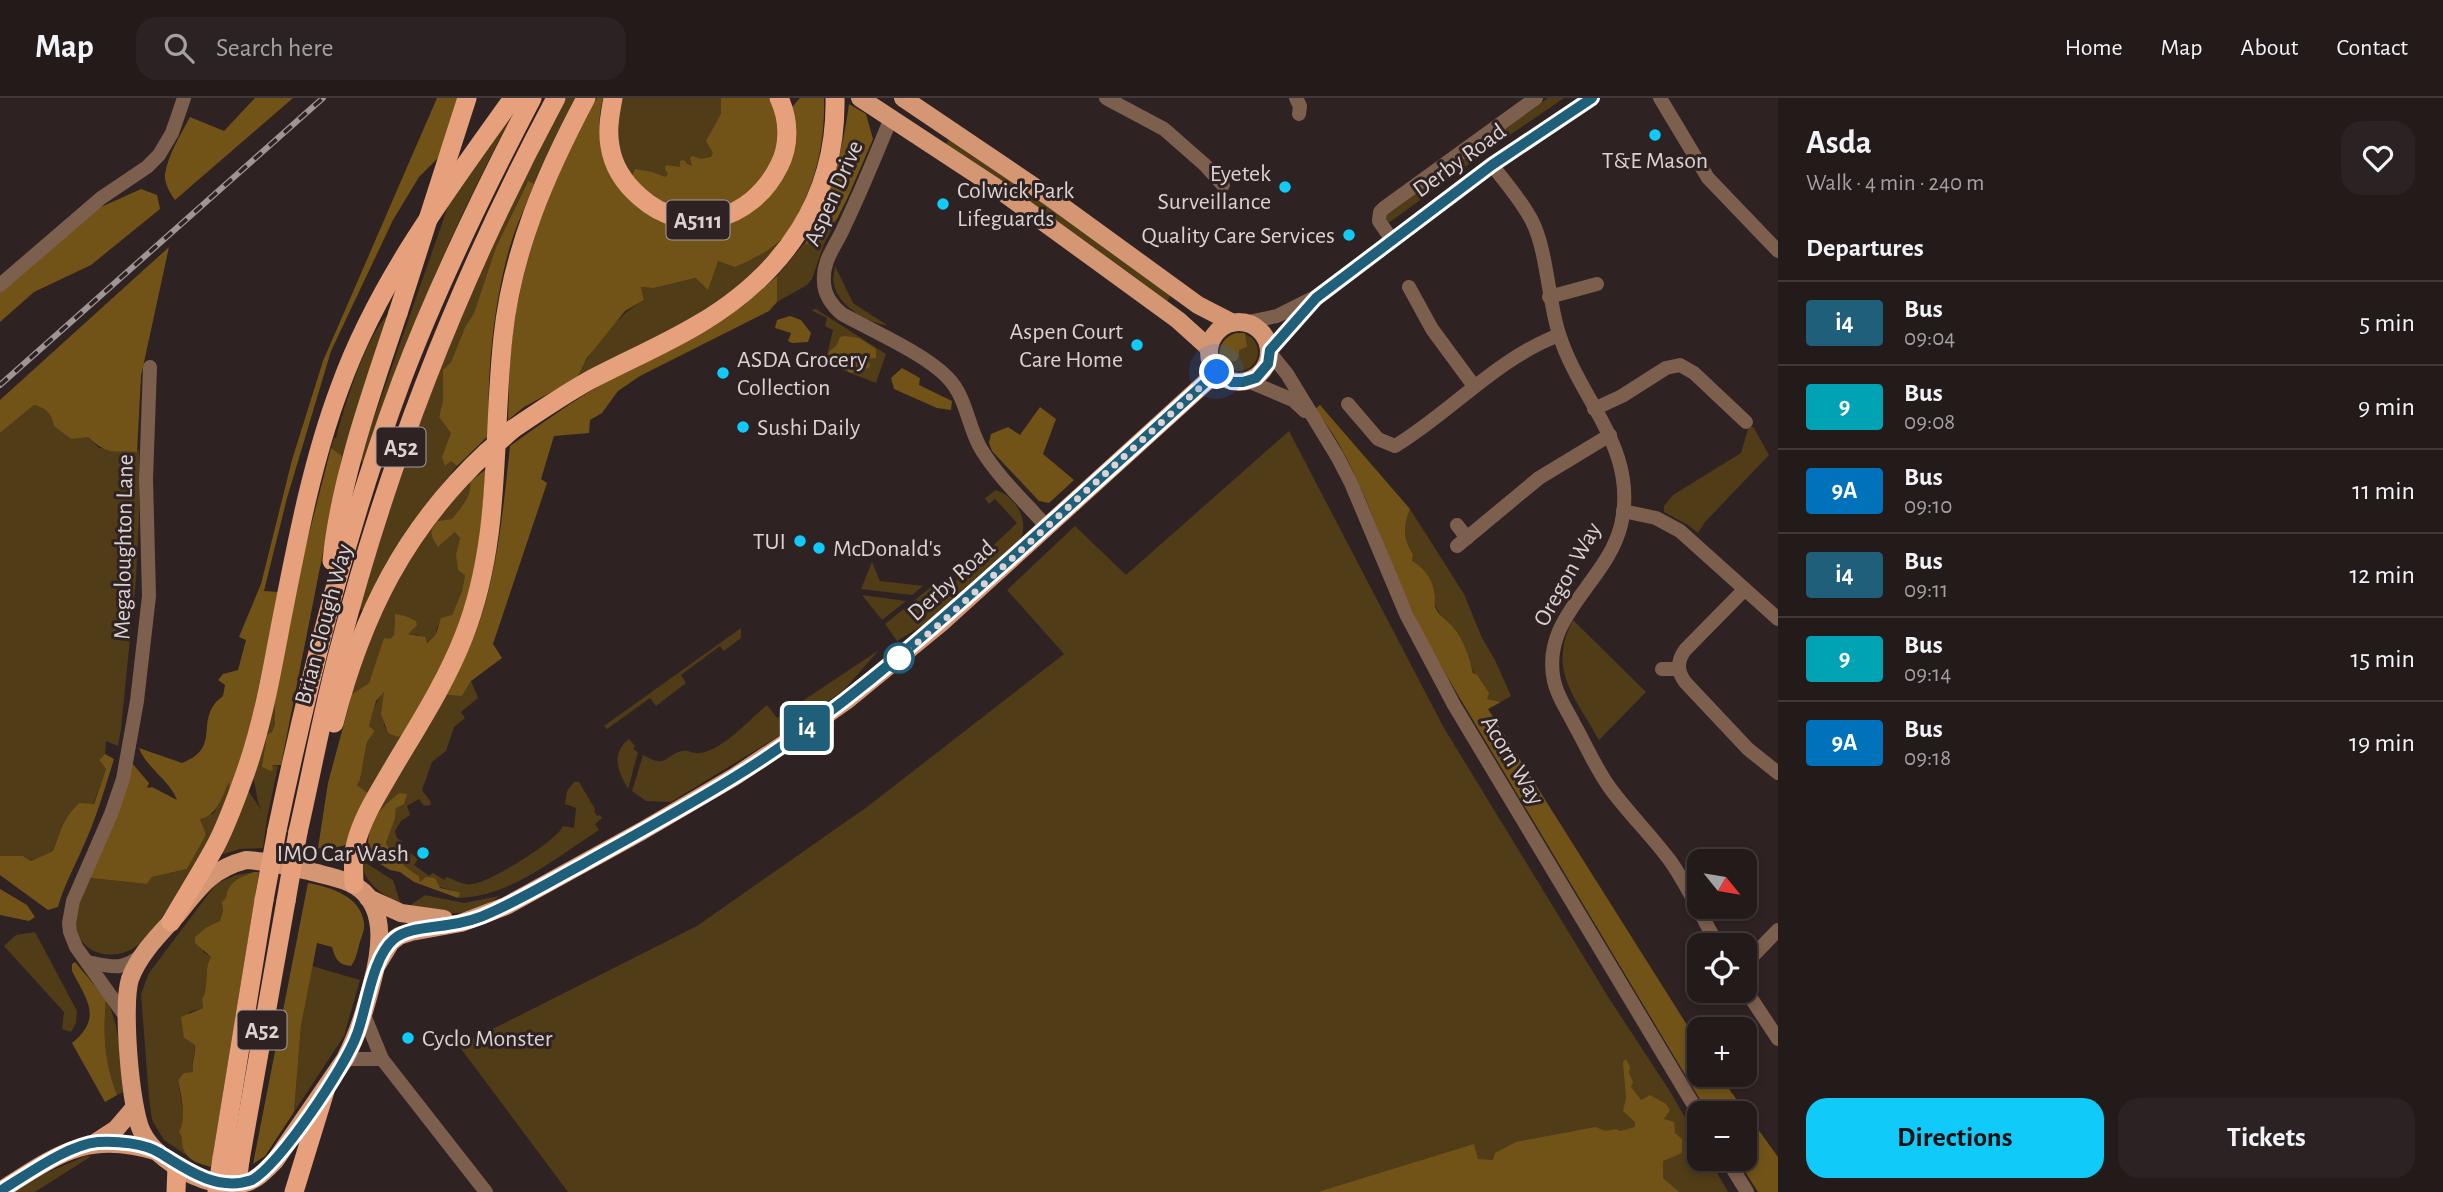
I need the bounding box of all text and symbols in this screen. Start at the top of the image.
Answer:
search box [136,17,626,80]
icon: search [160,29,198,67]
text: Map [35,31,94,64]
text: Search here [216,35,334,61]
text: Home [2065,36,2123,60]
text: Map [2161,36,2203,60]
text: About [2241,36,2298,60]
text: Contact [2336,36,2408,60]
street label: Derby Road [1409,119,1510,202]
button: heart [2341,121,2415,195]
marker: T&E Mason [1647,127,1663,143]
text: Asda [1806,127,1872,160]
street label: Aspen Drive [800,137,868,250]
place label: T&E Mason [1602,149,1708,173]
place label: Eyetek Surveillance [1158,162,1271,214]
text: Walk · 4 min · 240 m [1806,172,1984,195]
place label: Colwick Park Lifeguards [957,179,1074,231]
marker: Eyetek Surveillance [1277,179,1293,195]
marker: Colwick Park Lifeguards [935,196,951,212]
road number: A5111 [666,200,730,239]
place label: Quality Care Services [1142,224,1335,248]
marker: Quality Care Services [1341,227,1357,243]
text: Departures [1806,235,1924,261]
text: Bus [1904,296,1943,322]
text: 5 min [2359,310,2415,336]
text: i4 [1835,311,1854,335]
place label: Aspen Court Care Home [1009,320,1123,372]
text: 09:04 [1904,327,1955,350]
marker: Aspen Court Care Home [1129,337,1145,353]
place label: ASDA Grocery Collection [737,348,867,400]
your location [1199,354,1234,389]
marker: ASDA Grocery Collection [715,365,731,381]
text: Bus [1904,380,1943,406]
text: 9 min [2358,394,2415,420]
text: 9 [1839,395,1850,419]
text: 09:08 [1904,411,1955,434]
place label: Sushi Daily [757,416,860,440]
marker: Sushi Daily [735,419,751,435]
road number: A52 [376,428,426,466]
street label: Megaloughton Lane [110,454,138,640]
text: Bus [1904,464,1943,490]
text: 11 min [2352,478,2415,504]
text: 9A [1832,479,1858,503]
text: 09:10 [1904,495,1952,518]
street label: Oregon Way [1530,519,1606,630]
place label: TUI [753,530,786,554]
marker: TUI [792,533,808,549]
street label: Derby Road [903,536,1000,626]
place label: McDonald's [833,537,942,561]
marker: McDonald's [811,540,827,556]
street label: Brian Clough Way [291,541,357,707]
text: Bus [1904,548,1943,574]
text: 12 min [2349,562,2415,588]
text: i4 [1835,563,1854,587]
text: 09:11 [1904,579,1948,602]
text: Bus [1904,632,1943,658]
unlabelled marker [884,643,914,673]
text: 15 min [2350,646,2415,672]
text: 9 [1839,647,1850,671]
text: 09:14 [1904,663,1951,686]
line badge: i4 [776,705,838,751]
street label: Acorn Way [1476,712,1548,809]
text: i4 [798,716,816,740]
text: Bus [1904,716,1943,742]
text: 19 min [2349,730,2415,756]
text: 9A [1832,731,1858,755]
text: 09:18 [1904,747,1951,770]
place label: IMO Car Wash [277,842,409,866]
marker: IMO Car Wash [415,845,431,861]
north arrow [1687,849,1757,919]
map controls [1687,849,1757,1171]
button: locate [1687,933,1757,1003]
road number: A52 [238,1010,286,1049]
button: + [1687,1017,1757,1087]
place label: Cyclo Monster [422,1027,553,1051]
marker: Cyclo Monster [400,1030,416,1046]
button: Directions [1806,1098,2104,1178]
button: Tickets [2118,1098,2415,1178]
button: − [1687,1101,1757,1171]

